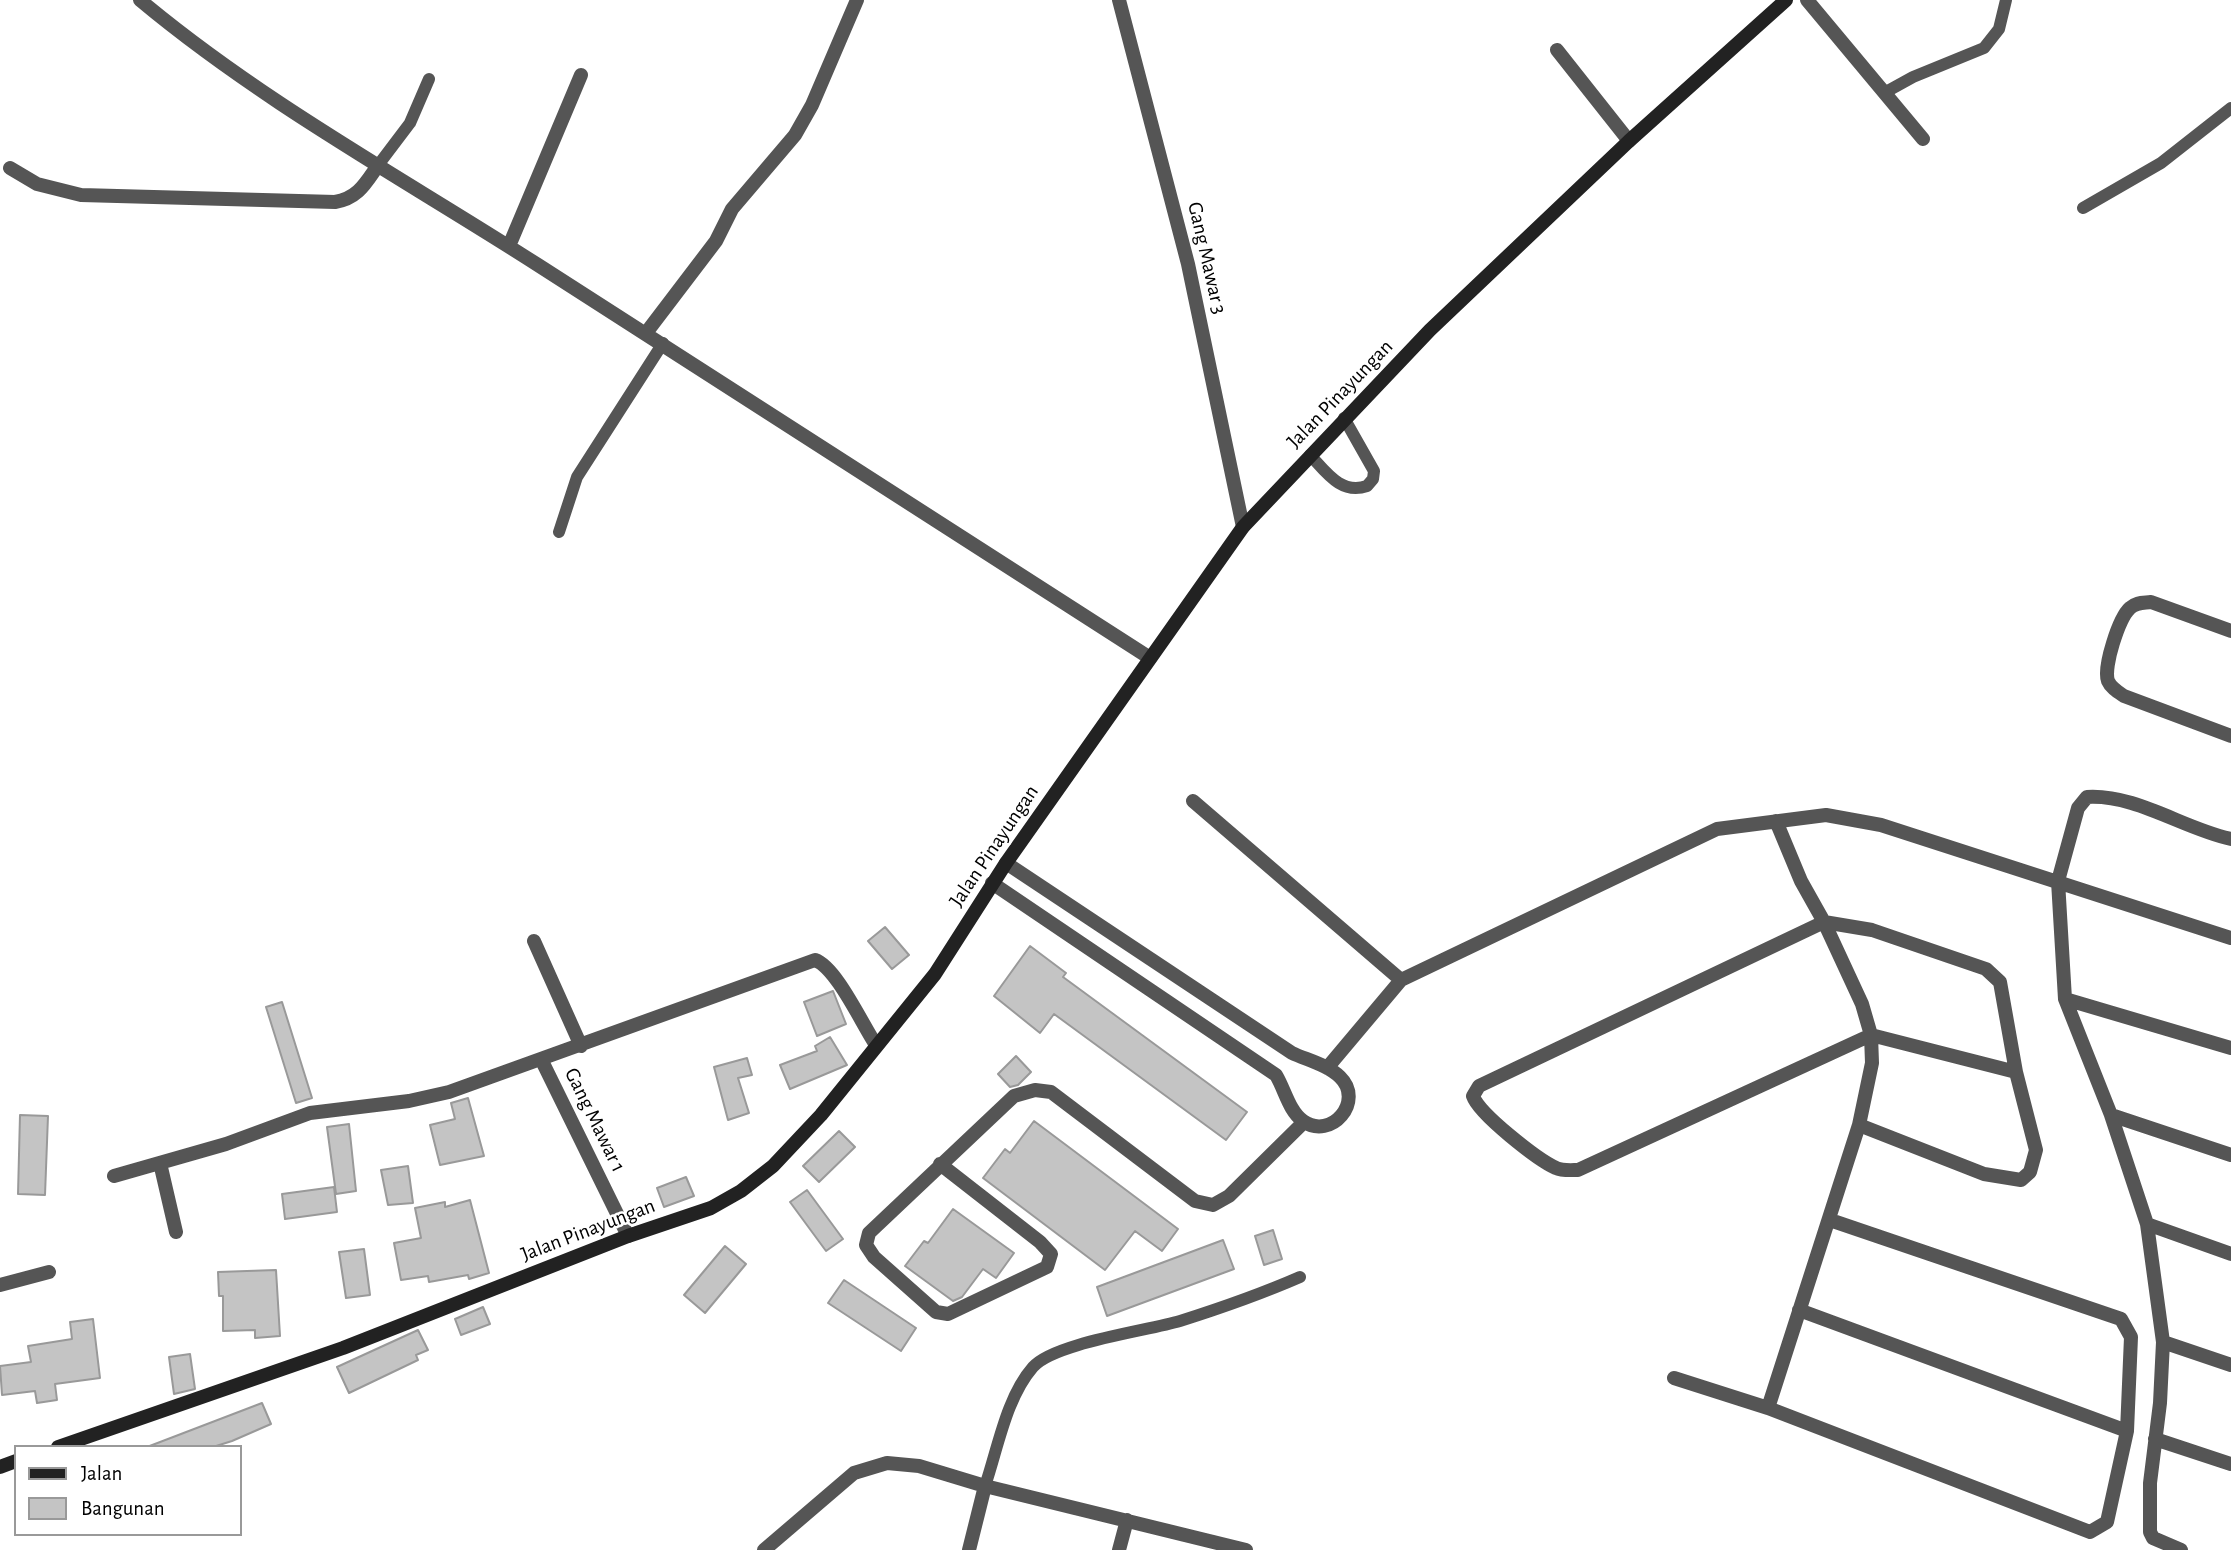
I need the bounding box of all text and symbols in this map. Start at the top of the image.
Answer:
street label: Gang Mawar 3 [1182,199,1232,317]
street label: Jalan Pinayungan [1282,334,1398,454]
street label: Jalan Pinayungan [944,780,1044,912]
street label: Gang Mawar 1 [559,1064,631,1176]
street label: Jalan Pinayungan [517,1193,659,1267]
legend [14,1445,242,1536]
text: Jalan [81,1463,122,1484]
text: Bangunan [81,1498,165,1519]

